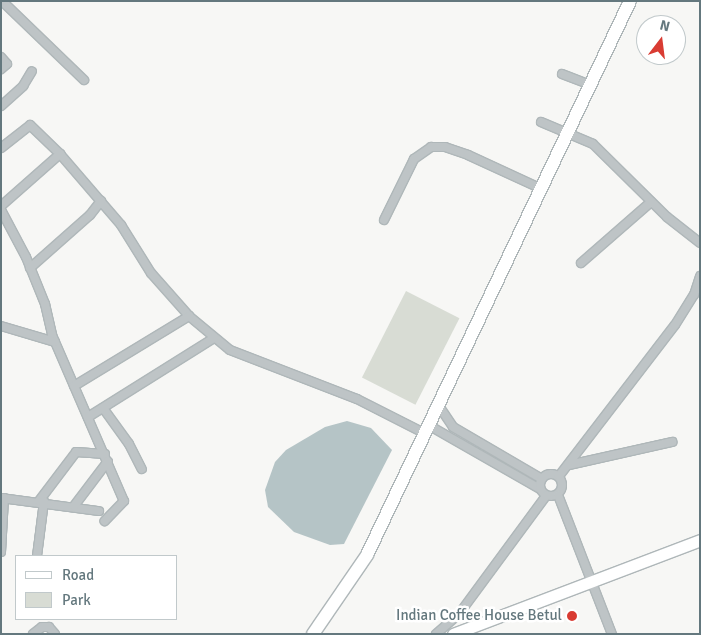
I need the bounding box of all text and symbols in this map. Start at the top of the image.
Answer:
north arrow [636,15,686,65]
text: N [658,17,672,35]
legend [15,555,178,620]
text: Road [62,566,94,584]
text: Park [62,591,91,609]
place label: Indian Coffee House Betul [396,607,562,625]
marker: Indian Coffee House Betul [566,610,578,622]

